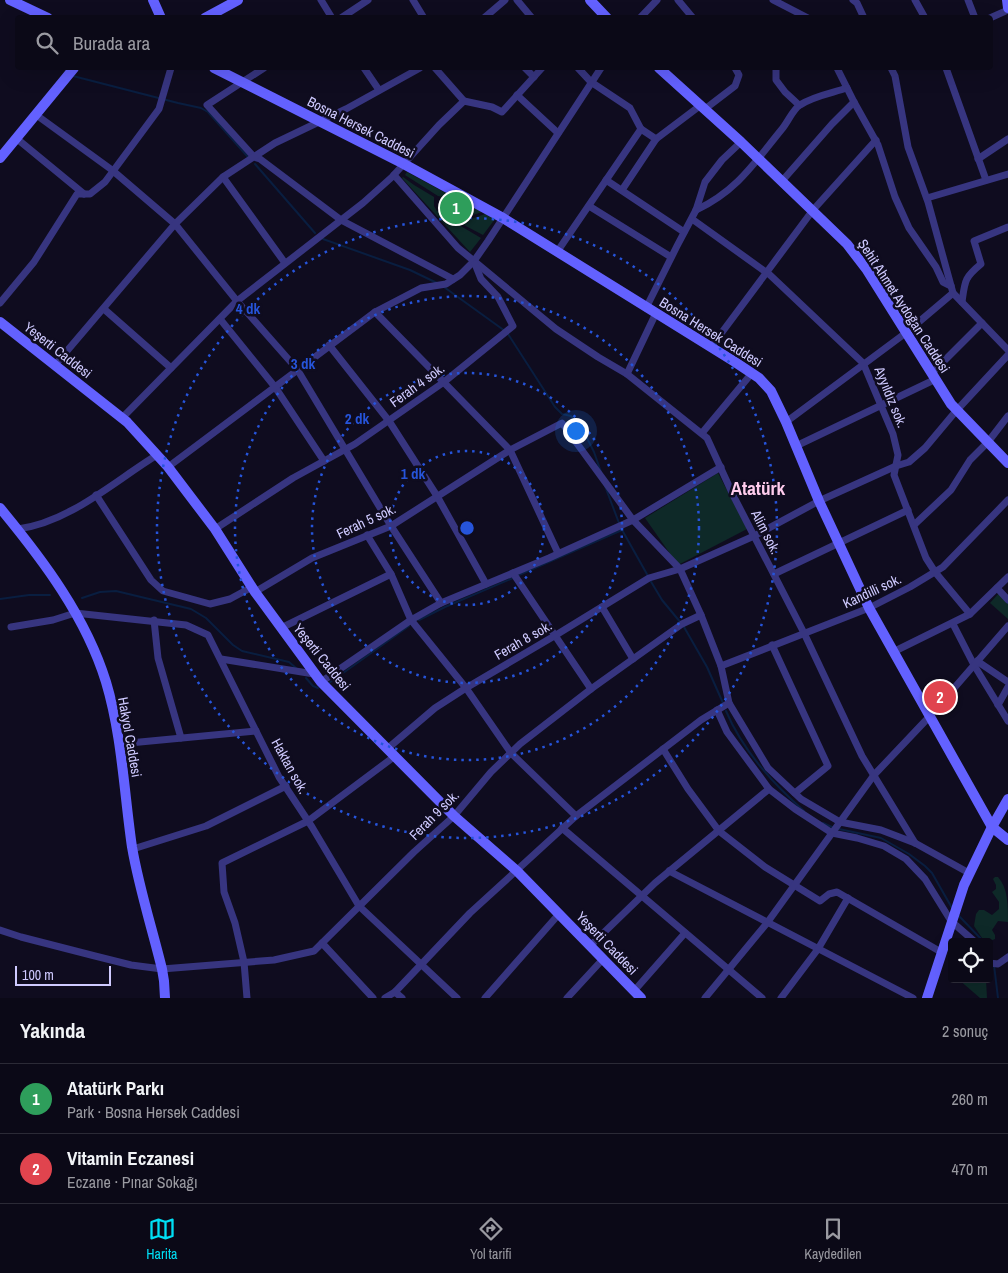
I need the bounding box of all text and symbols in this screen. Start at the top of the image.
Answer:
search box [15,15,993,70]
icon: search [33,29,61,57]
text: Burada ara [73,30,150,56]
street label: Bosna Hersek Caddesi [304,92,418,162]
pin: 1 [440,189,472,227]
street label: Şehit Ahmet Aydoğan Caddesi [854,236,954,376]
street label: Bosna Hersek Caddesi [656,293,766,371]
text: 4 dk [236,298,260,319]
street label: Yeşerti Caddesi [20,318,96,382]
text: 3 dk [291,353,315,374]
street label: Ferah 4 sok. [386,359,448,411]
street label: Ayyıldız sok. [870,363,911,430]
text: 2 dk [345,408,369,429]
your location [563,418,589,444]
text: 1 dk [401,463,425,484]
district label: Atatürk [731,475,786,501]
street label: Ferah 5 sok. [334,499,398,543]
street label: Alim sok. [747,506,785,557]
centre of rings [458,519,476,537]
street label: Kandilli sok. [840,570,904,612]
street label: Ferah 8 sok. [491,616,555,664]
street label: Yeşerti Caddesi [289,620,355,694]
pin: 2 [924,678,956,716]
street label: Hakyol Caddesi [114,696,146,778]
street label: Haktan sok. [267,735,313,797]
street label: Ferah 9 sok. [405,786,463,844]
street label: Yeşerti Caddesi [572,907,642,979]
map controls [948,938,993,983]
button: locate [948,938,993,983]
scale bar [15,963,111,986]
text: 100 m [22,966,54,984]
text: Yakında [20,1016,85,1045]
text: 2 sonuç [942,1020,988,1042]
text: Atatürk Parkı [67,1075,164,1101]
text: 1 [32,1088,40,1110]
text: 260 m [952,1088,988,1110]
text: Park · Bosna Hersek Caddesi [67,1101,240,1123]
text: Vitamin Eczanesi [67,1145,194,1171]
text: 2 [32,1158,40,1180]
text: 470 m [952,1158,988,1180]
text: Eczane · Pınar Sokağı [67,1171,198,1193]
tab: Harita [146,1215,178,1263]
tab: Yol tarifi [470,1215,512,1263]
tab: Kaydedilen [804,1215,862,1263]

